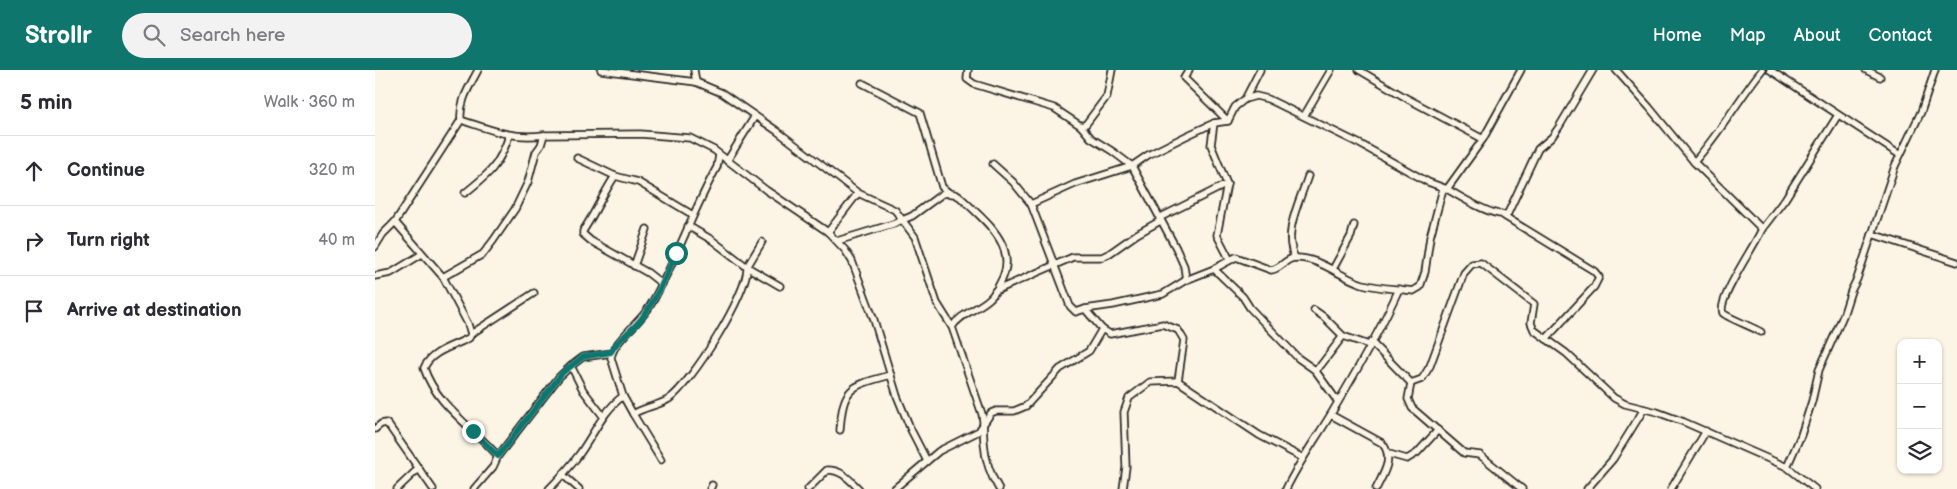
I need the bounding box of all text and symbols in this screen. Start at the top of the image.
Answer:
search box [122,13,472,58]
text: Strollr [25,21,92,50]
icon: search [140,21,168,49]
text: Search here [180,24,285,47]
text: Home [1653,25,1702,46]
text: Map [1730,25,1766,46]
text: About [1794,25,1841,46]
text: Contact [1869,25,1932,46]
text: 5 min [20,90,73,115]
text: Walk · 360 m [264,93,355,112]
icon: ahead [20,157,48,185]
text: Continue [67,159,145,182]
text: 320 m [309,161,355,180]
icon: right [20,227,48,255]
text: Turn right [67,229,150,252]
text: 40 m [318,231,355,250]
route start [665,242,688,265]
icon: arrive [20,297,48,325]
text: Arrive at destination [67,299,242,322]
map controls [1897,339,1942,474]
button: + [1897,339,1942,384]
button: − [1897,384,1942,429]
route end [462,420,485,443]
button: layers [1897,429,1942,474]

